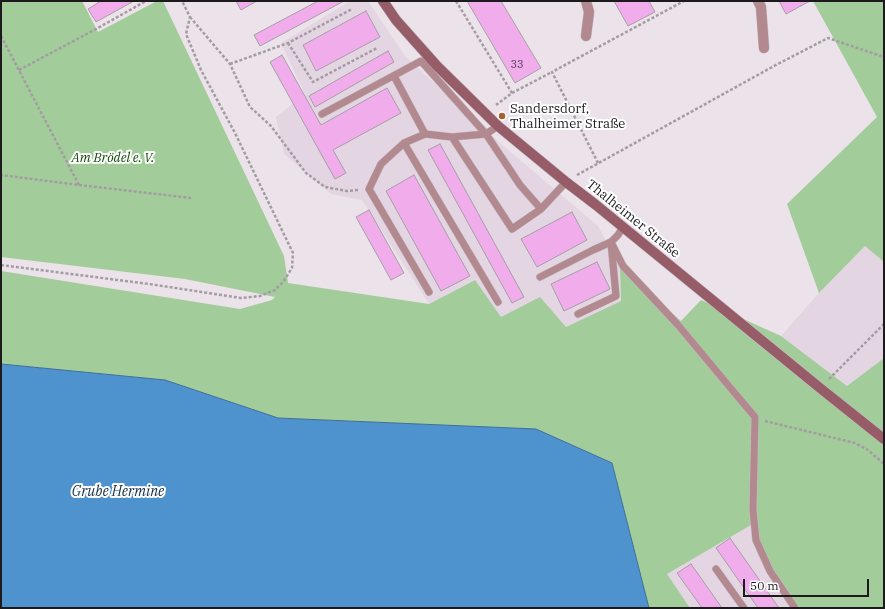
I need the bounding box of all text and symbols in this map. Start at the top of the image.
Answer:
house number: 33 [510,58,524,72]
place label: Sandersdorf, Thalheimer Straße [510,101,625,132]
marker: Sandersdorf, Thalheimer Straße [497,111,507,121]
park label: Am Brödel e. V. [72,150,154,166]
street label: Thalheimer Straße [583,177,683,261]
water label: Grube Hermine [72,484,164,500]
scale bar [745,571,871,597]
text: 50 m [750,578,779,593]

